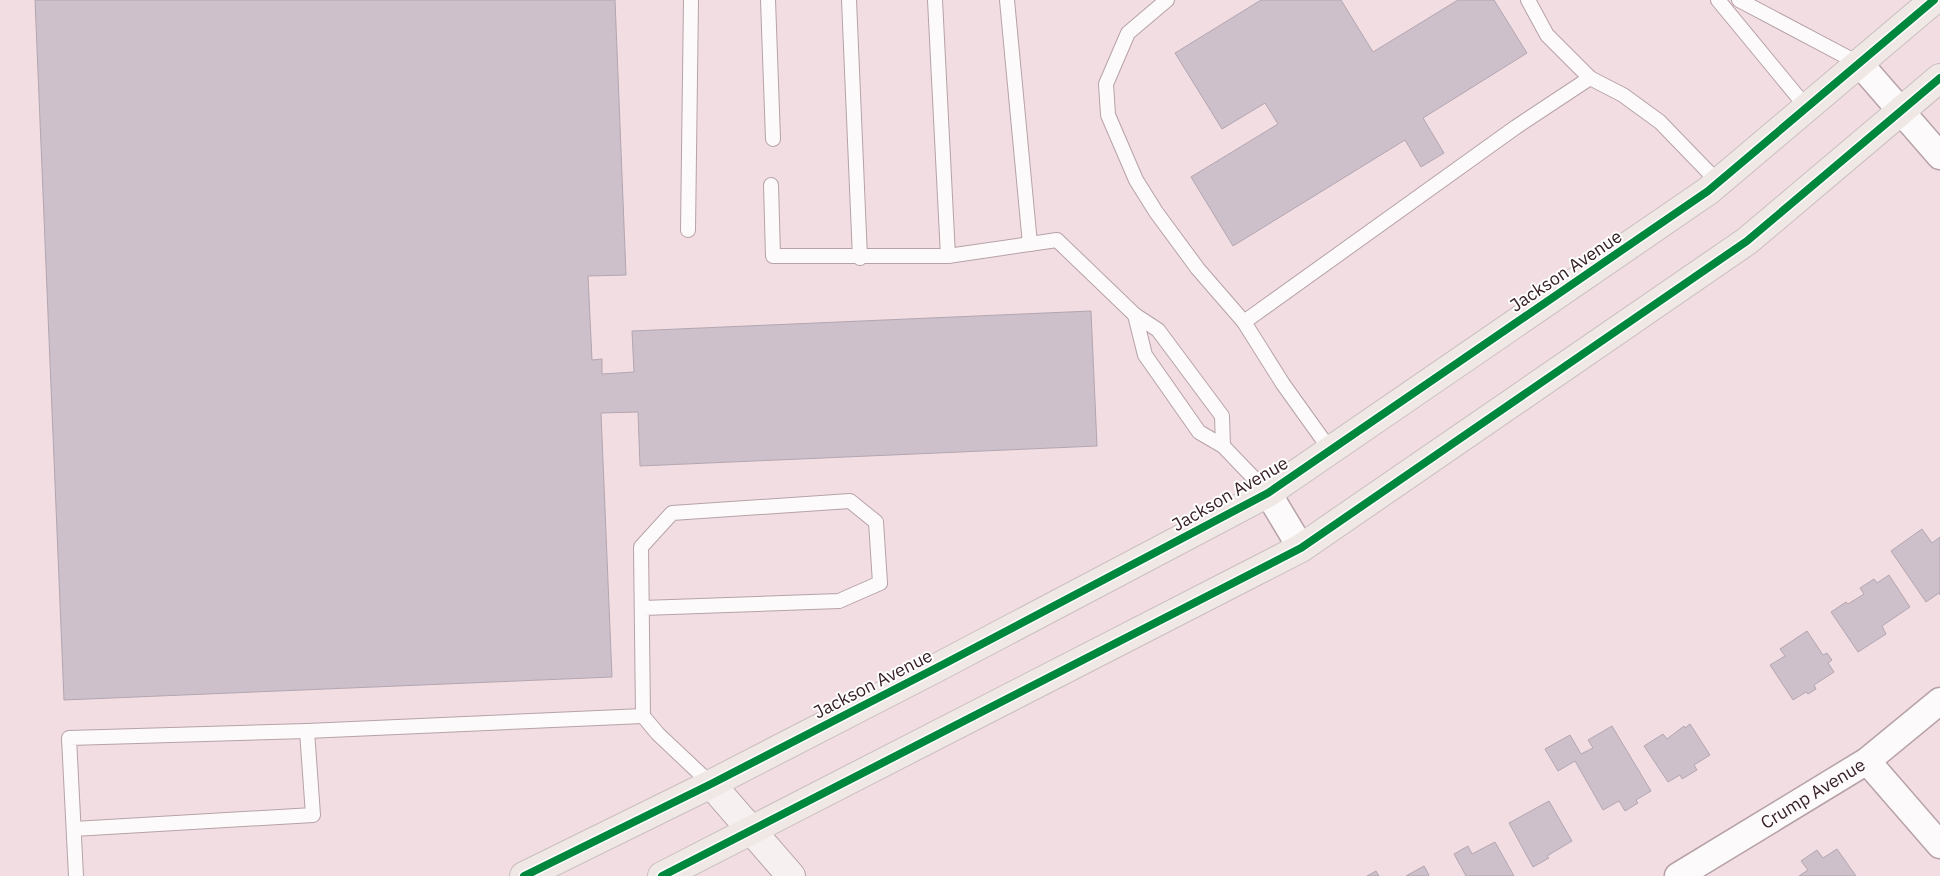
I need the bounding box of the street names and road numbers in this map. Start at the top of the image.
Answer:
street label: Jackson Avenue [1505,224,1626,317]
street label: Jackson Avenue [1167,451,1292,536]
street label: Jackson Avenue [809,644,936,723]
street label: Crump Avenue [1756,753,1869,834]

